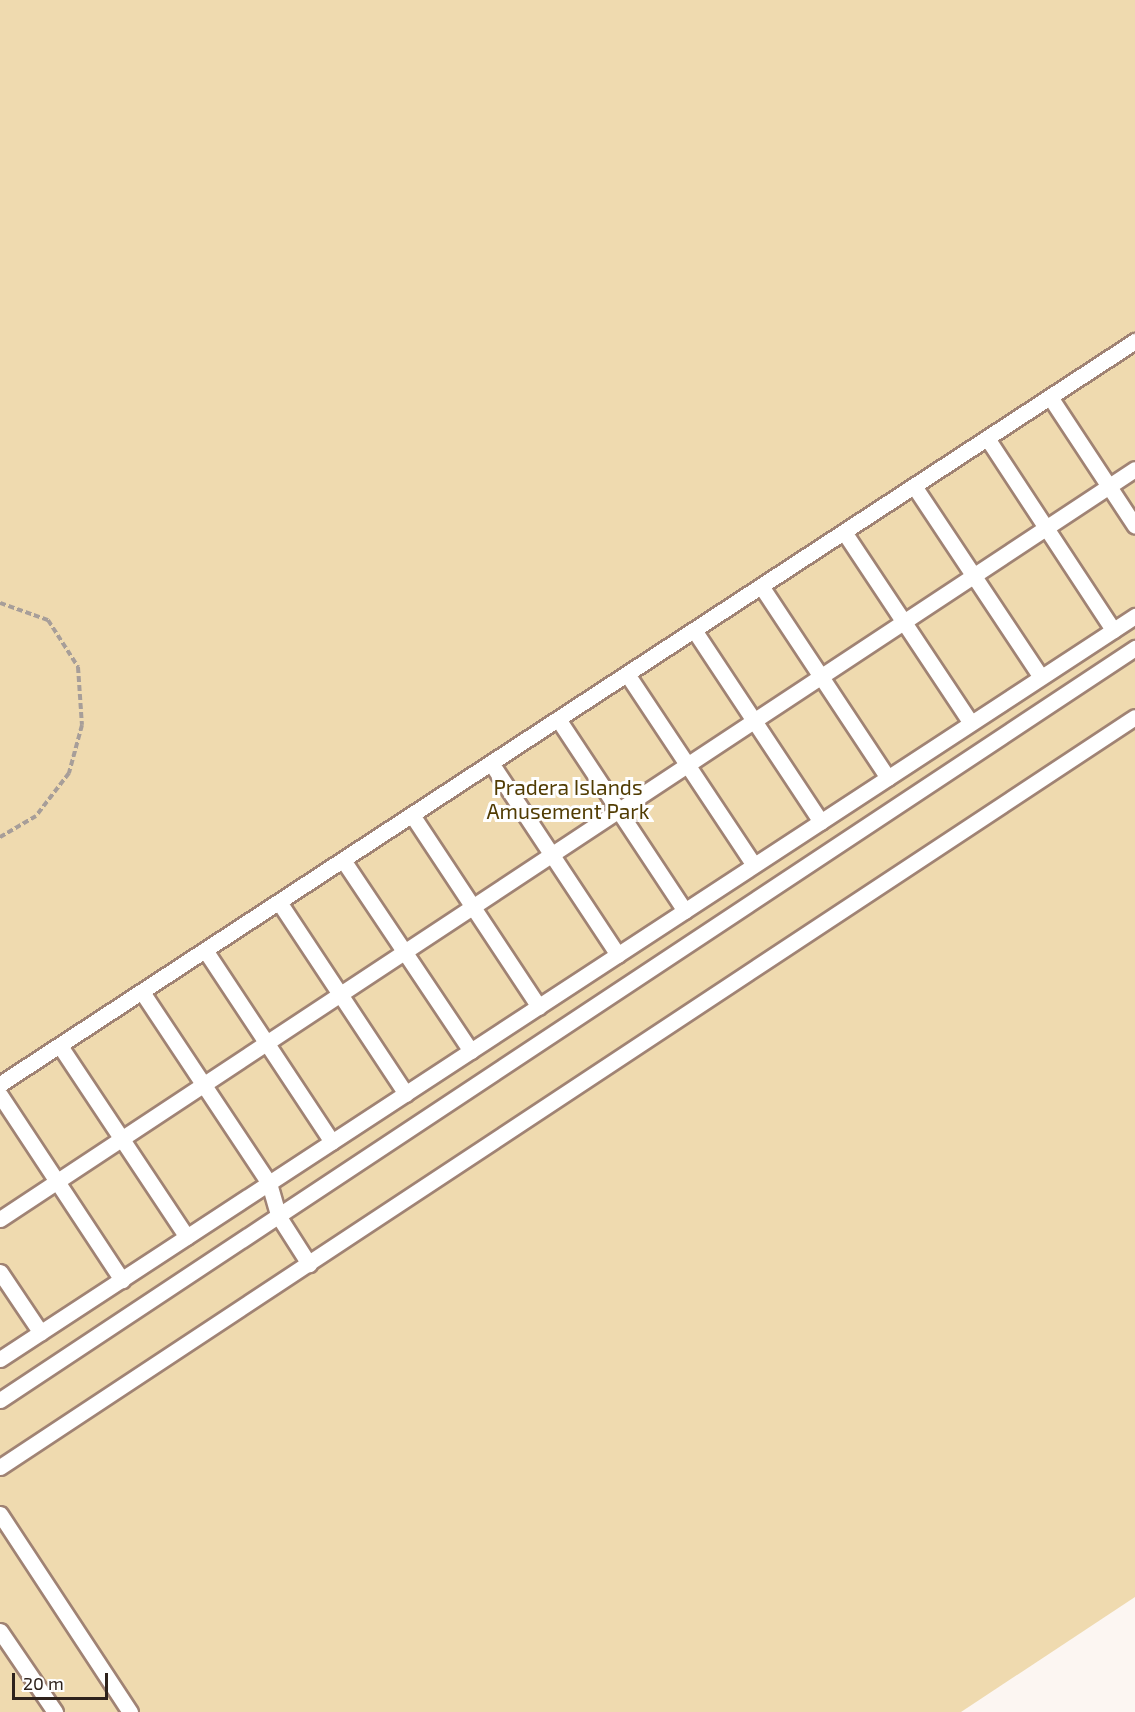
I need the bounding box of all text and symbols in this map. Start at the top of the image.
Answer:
park label: Pradera Islands Amusement Park [487,774,649,824]
scale bar [15,1661,111,1699]
text: 20 m [23,1672,64,1694]

